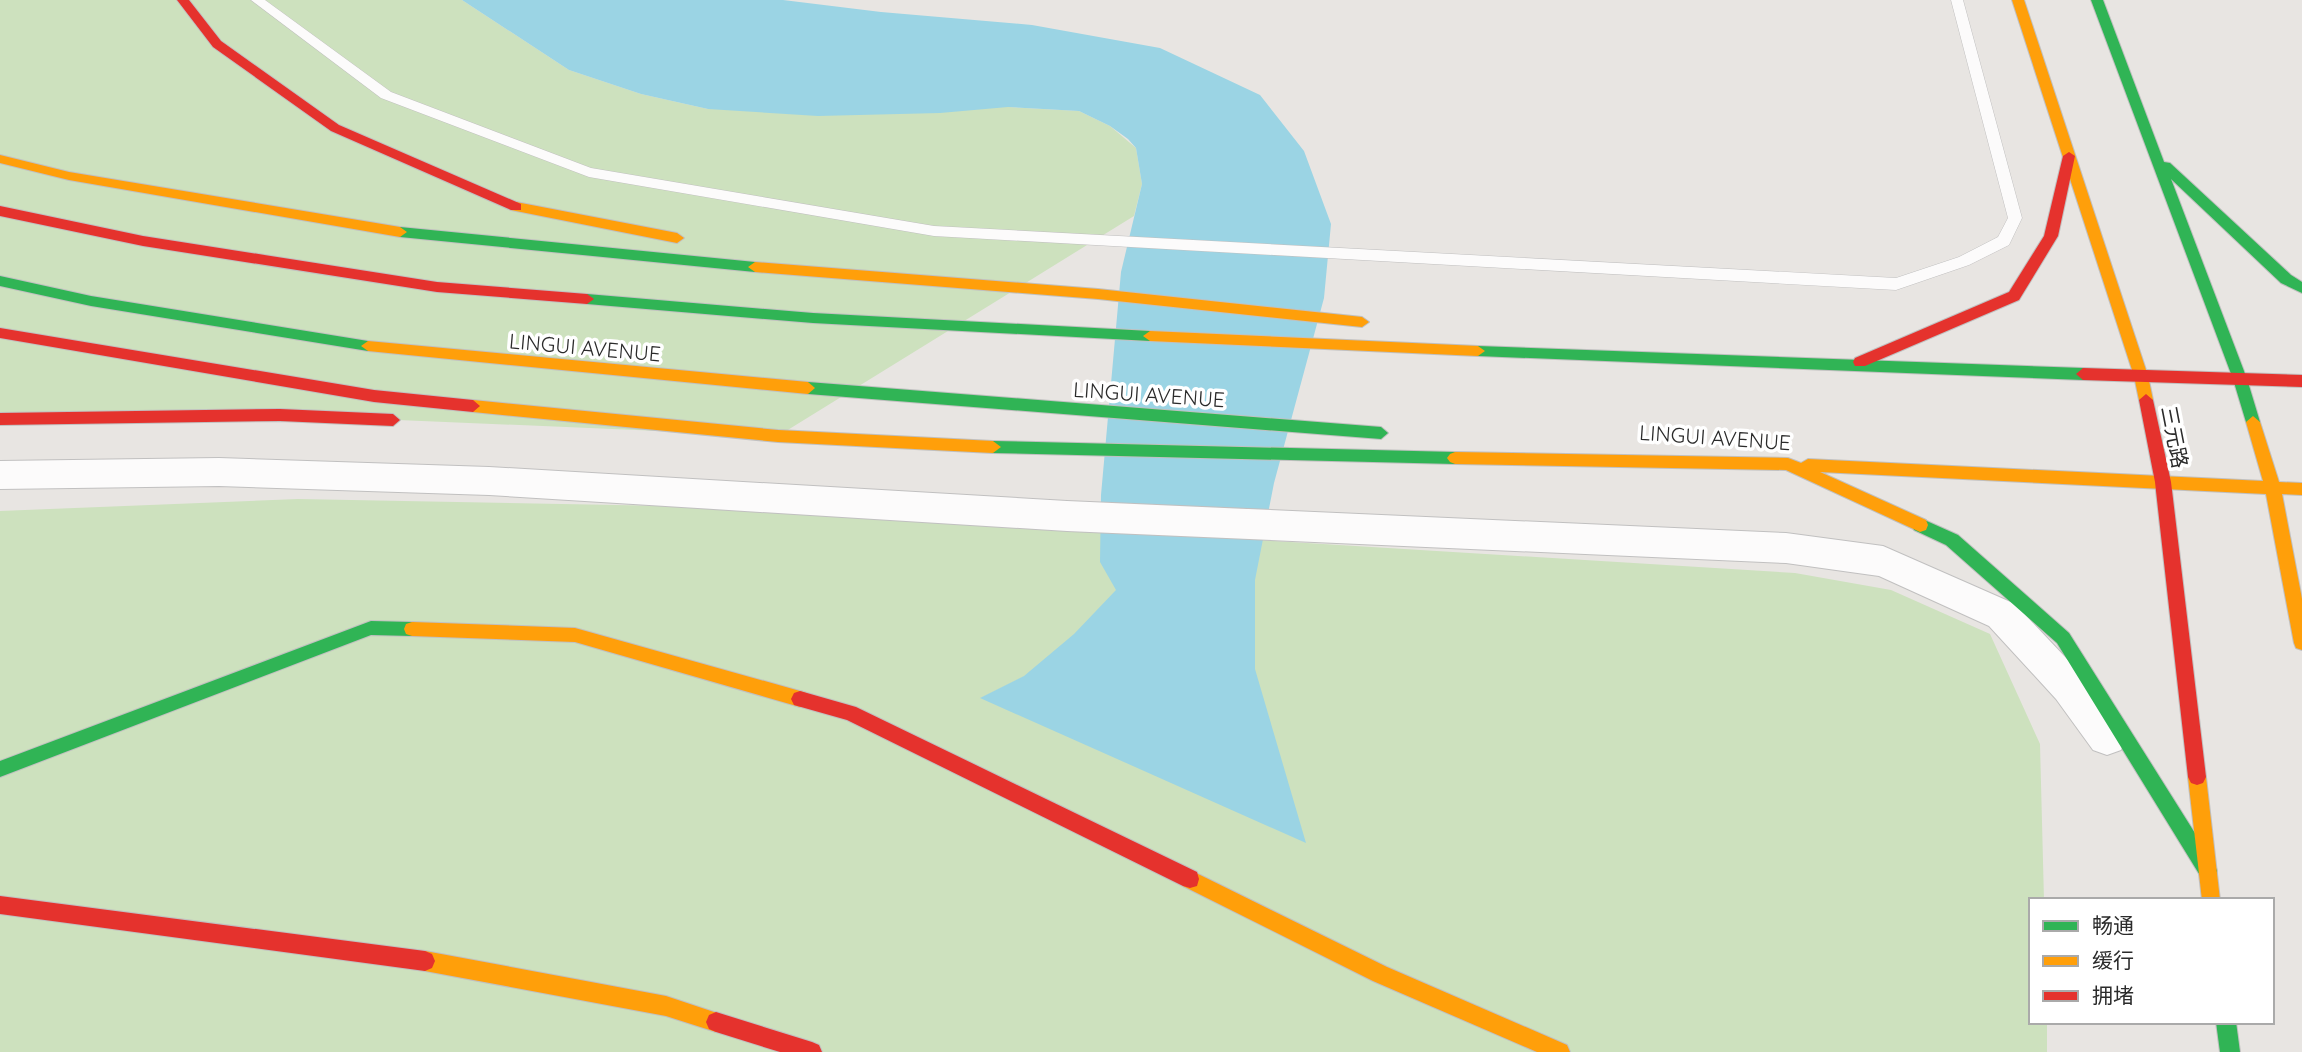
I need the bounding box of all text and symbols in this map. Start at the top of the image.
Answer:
street label: LINGUI AVENUE [508,327,662,367]
street label: LINGUI AVENUE [1072,376,1226,412]
street label: 三元路 [2156,404,2194,470]
street label: LINGUI AVENUE [1638,419,1792,455]
legend [2029,898,2274,1024]
text: 畅通 [2092,912,2134,938]
text: 缓行 [2092,947,2134,973]
text: 拥堵 [2092,982,2134,1008]

